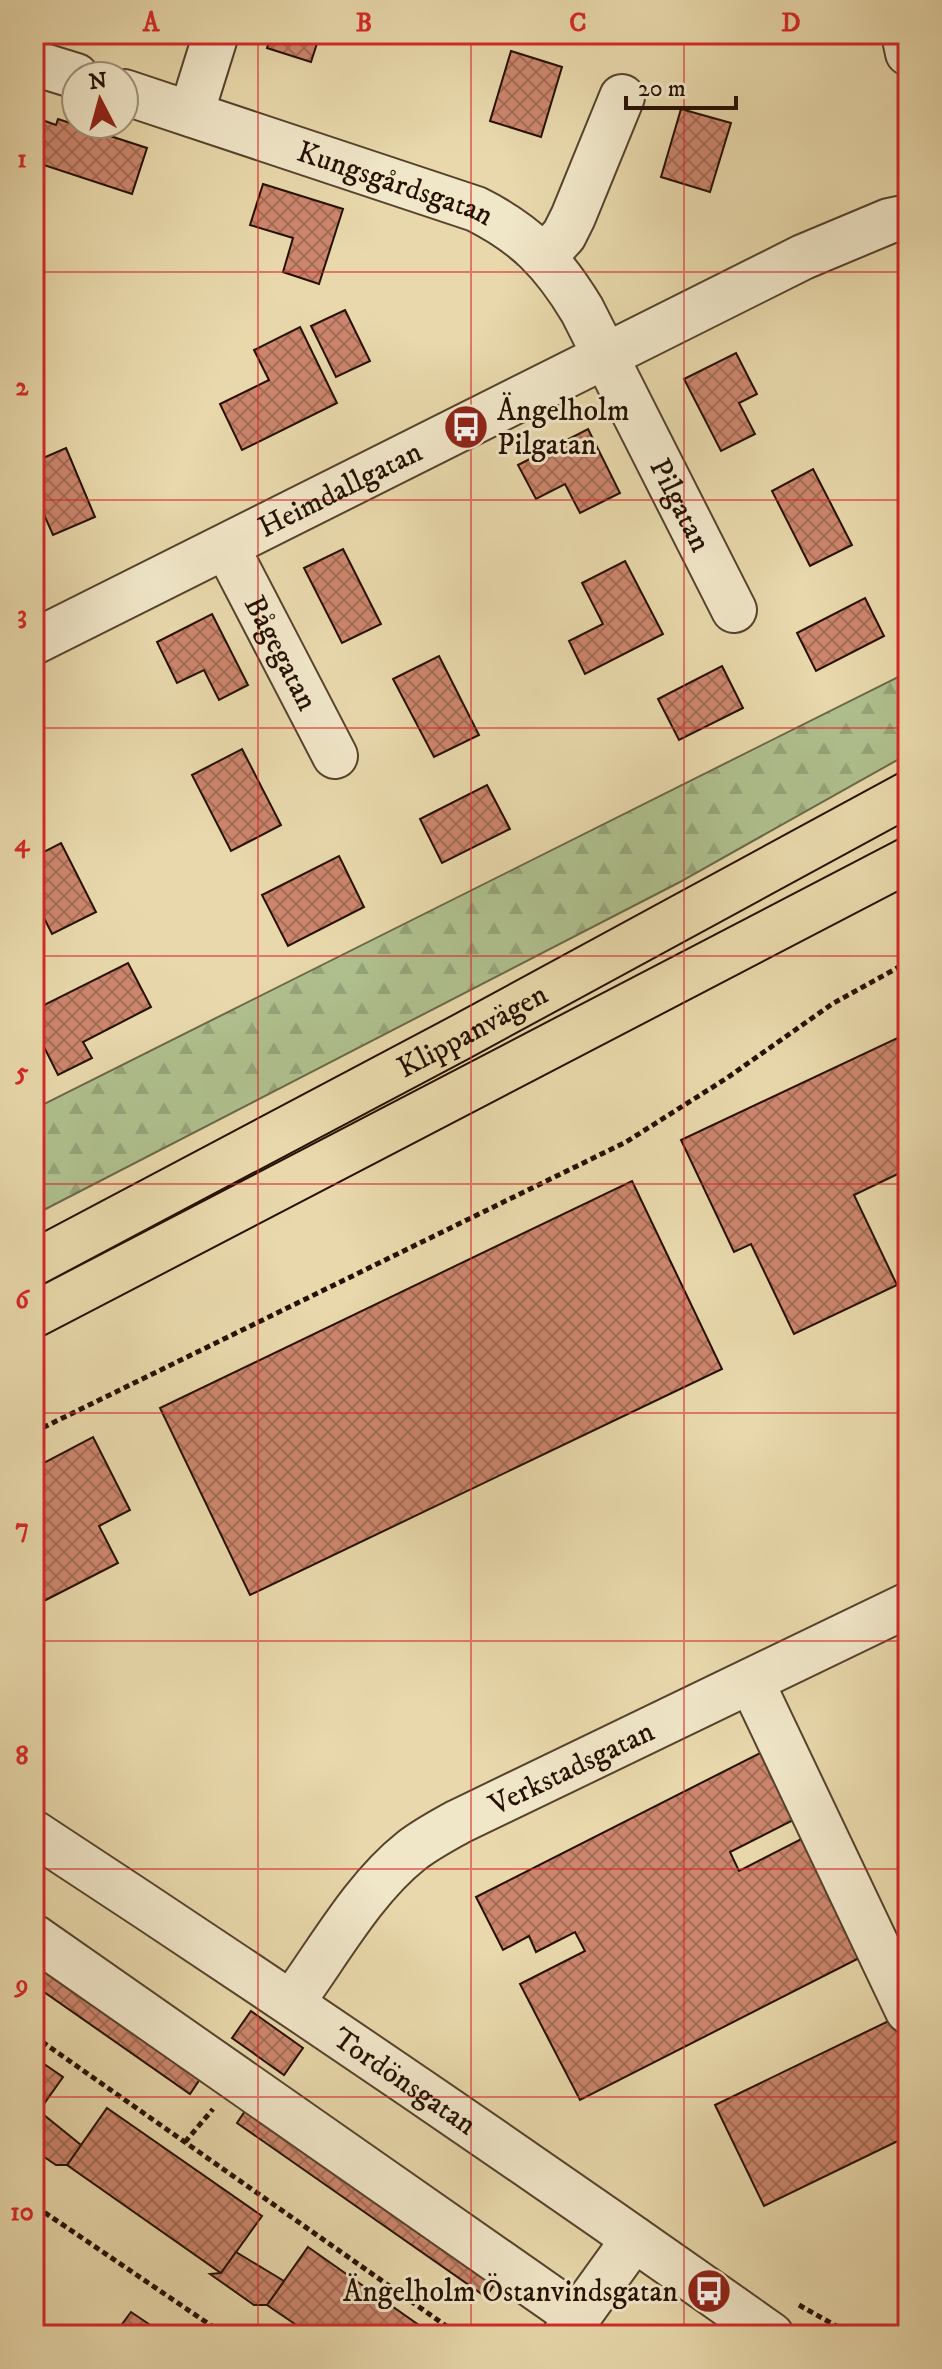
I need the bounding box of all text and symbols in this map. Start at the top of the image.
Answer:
text: A [142,7,161,40]
text: B [356,7,372,40]
text: C [569,7,587,40]
text: D [781,7,801,40]
north arrow [60,60,140,140]
scale bar [626,60,736,110]
text: N [88,67,108,96]
text: 20 m [638,74,686,104]
street label: Kungsgårdsgatan [292,134,500,235]
text: 1 [17,143,27,176]
text: 2 [16,371,30,404]
place label: Ängelholm Pilgatan [497,392,629,464]
bus stop icon: Ängelholm Pilgatan [442,403,490,451]
street label: Heimdallgatan [252,434,429,547]
street label: Pilgatan [640,453,718,558]
street label: Bågegatan [235,590,325,717]
text: 3 [17,599,27,632]
text: 4 [15,827,31,860]
street label: Klippanvägen [391,976,555,1087]
text: 5 [15,1056,29,1089]
text: 6 [15,1284,30,1317]
text: 7 [15,1512,29,1545]
street label: Verkstadsgatan [483,1713,661,1825]
text: 8 [15,1740,29,1773]
text: 9 [14,1968,28,2001]
street label: Tordönsgatan [325,2020,483,2144]
text: 10 [10,2196,34,2229]
bus stop icon: Ängelholm Östanvindsgatan [685,2267,733,2315]
place label: Ängelholm Östanvindsgatan [343,2273,678,2311]

